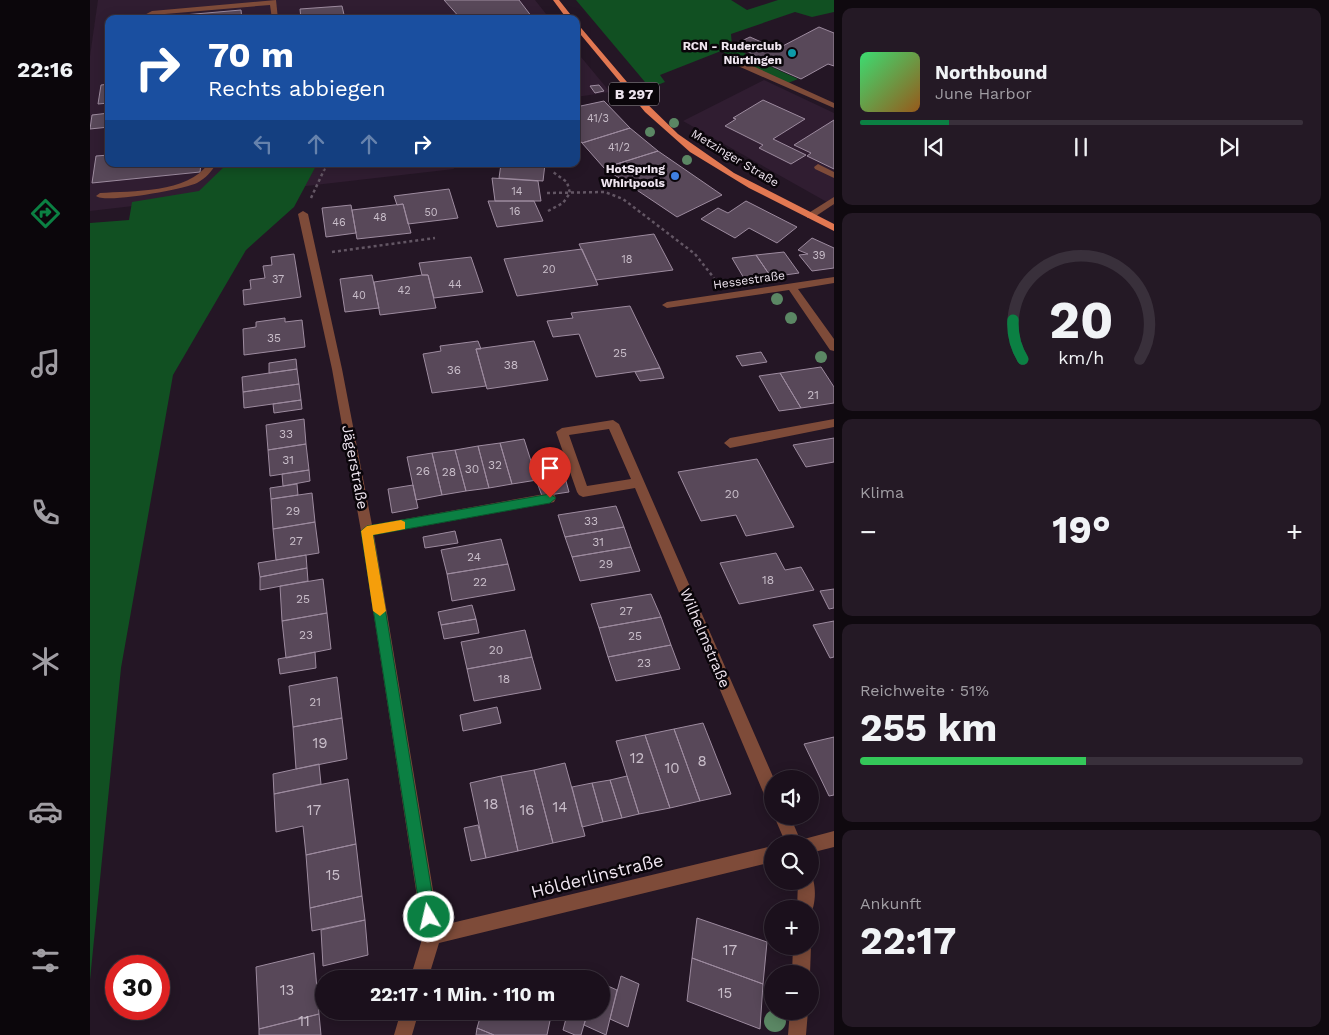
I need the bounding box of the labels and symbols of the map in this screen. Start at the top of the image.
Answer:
place label: RCN - Ruderclub Nürtingen [683,39,782,67]
marker: RCN - Ruderclub Nürtingen [786,47,798,59]
road number: B 297 [609,82,659,106]
house number: 41/3 [587,112,609,125]
street label: Metzinger Straße [689,126,781,190]
house number: 41/2 [608,141,630,154]
place label: HotSpring Whirlpools [601,162,666,190]
marker: HotSpring Whirlpools [669,170,681,182]
house number: 14 [511,185,523,198]
house number: 16 [510,205,521,218]
house number: 50 [424,206,438,219]
house number: 48 [373,211,387,224]
house number: 46 [332,216,346,229]
house number: 39 [812,249,826,262]
house number: 18 [621,253,633,266]
house number: 20 [542,263,556,276]
street label: Hessestraße [712,268,786,292]
house number: 37 [272,273,284,286]
house number: 44 [448,278,462,291]
house number: 42 [397,284,411,297]
house number: 40 [352,289,366,302]
house number: 35 [267,331,281,345]
house number: 25 [613,346,627,360]
house number: 38 [504,358,518,372]
house number: 36 [447,363,461,377]
house number: 21 [807,388,819,402]
street label: Jägerstraße [338,423,372,511]
house number: 33 [279,427,293,441]
pin [529,447,571,498]
house number: 31 [282,453,294,467]
house number: 32 [488,458,502,472]
house number: 30 [465,462,479,476]
house number: 26 [416,464,430,478]
house number: 28 [442,465,456,479]
house number: 20 [725,487,739,501]
house number: 29 [286,504,300,518]
house number: 33 [584,514,598,528]
house number: 27 [289,534,303,548]
house number: 31 [592,535,604,549]
house number: 24 [467,550,481,564]
house number: 29 [599,557,613,571]
house number: 18 [762,573,774,587]
house number: 22 [473,575,487,589]
street label: Wilhelmstraße [676,586,734,690]
house number: 25 [296,592,310,606]
house number: 27 [619,604,633,618]
house number: 23 [299,628,313,642]
house number: 25 [628,629,642,643]
house number: 20 [489,643,503,657]
house number: 23 [637,656,651,670]
house number: 18 [498,672,510,686]
house number: 21 [309,695,321,709]
house number: 19 [312,734,328,752]
house number: 12 [630,749,644,767]
house number: 8 [697,752,707,770]
house number: 10 [664,759,680,777]
house number: 18 [483,795,499,813]
house number: 14 [552,798,568,816]
house number: 17 [307,801,321,819]
house number: 16 [520,801,534,819]
street label: Hölderlinstraße [529,849,665,902]
house number: 15 [326,866,340,884]
position arrow [402,890,454,942]
house number: 17 [723,941,737,959]
speed limit sign: 30 [105,955,170,1020]
house number: 13 [280,981,294,999]
house number: 15 [718,984,732,1002]
house number: 11 [298,1012,310,1030]

